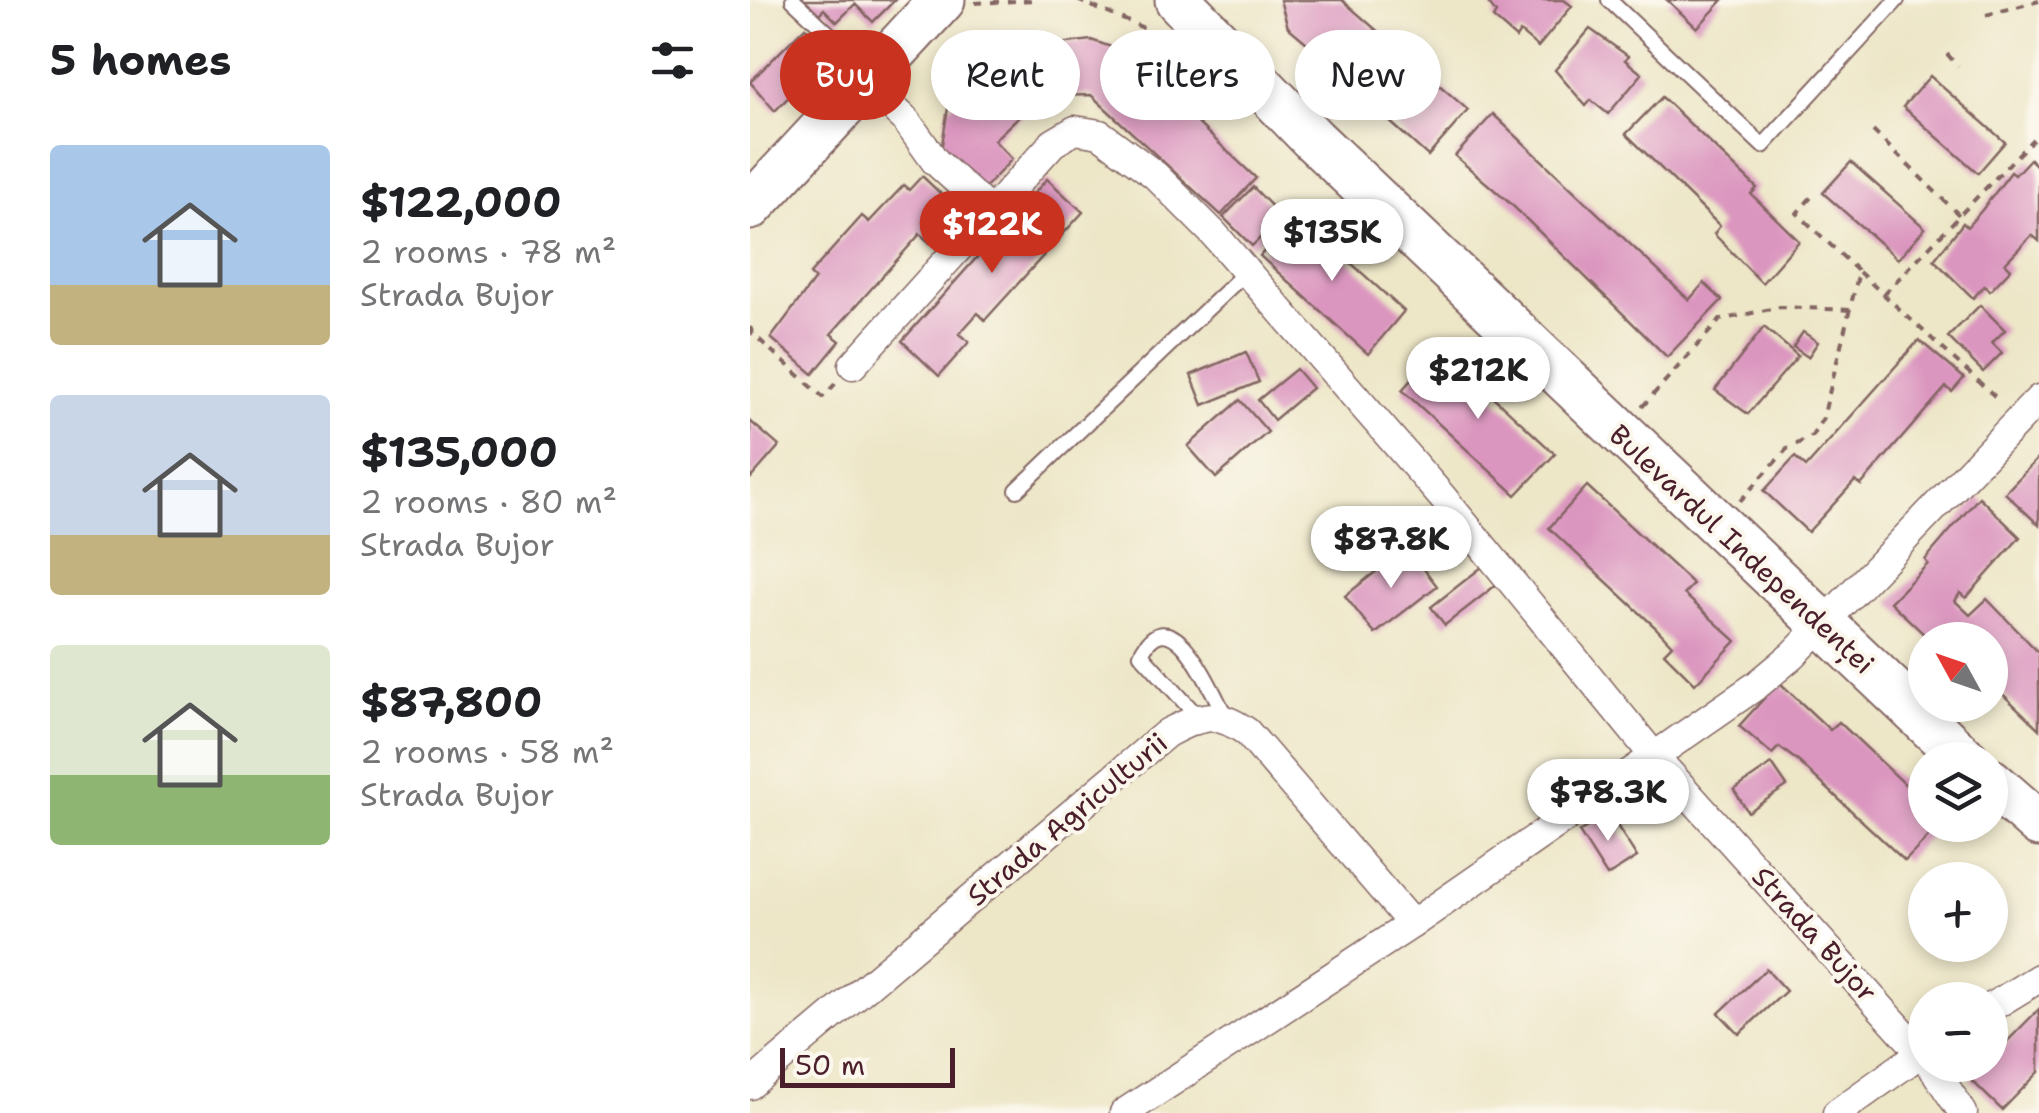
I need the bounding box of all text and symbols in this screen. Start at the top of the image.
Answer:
chip: Buy [780,30,911,120]
chip: Rent [931,30,1080,120]
chip: Filters [1100,30,1275,120]
chip: New [1295,30,1441,120]
text: 5 homes [50,32,231,88]
icon: filters [645,33,700,88]
text: $122,000 [360,174,562,230]
icon: home [130,185,250,305]
pin: $122K [922,191,1062,276]
pin: $135K [1262,199,1402,284]
text: $122K [942,202,1042,245]
text: $135K [1283,210,1381,253]
text: 2 rooms · 78 m² [360,230,616,273]
text: Strada Bujor [360,273,555,316]
pin: $212K [1408,337,1548,422]
text: $212K [1428,348,1528,391]
street label: Bulevardul Independenței [1601,416,1883,682]
text: $135,000 [360,424,558,480]
icon: home [130,435,250,555]
text: 2 rooms · 80 m² [360,480,617,523]
pin: $87.8K [1310,506,1472,591]
text: $87.8K [1333,517,1449,560]
text: Strada Bujor [360,523,555,566]
north arrow [1908,622,2008,722]
map controls [1908,622,2008,1082]
text: $87,800 [360,674,542,730]
icon: home [130,685,250,805]
street label: Strada Agriculturii [959,724,1175,914]
text: 2 rooms · 58 m² [360,730,614,773]
button: layers [1908,742,2008,842]
pin: $78.3K [1527,759,1689,844]
text: $78.3K [1549,770,1667,813]
text: Strada Bujor [360,773,555,816]
street label: Strada Bujor [1744,858,1886,1010]
button: + [1908,862,2008,962]
button: − [1908,982,2008,1082]
scale bar [780,1043,955,1088]
text: 50 m [795,1046,865,1084]

